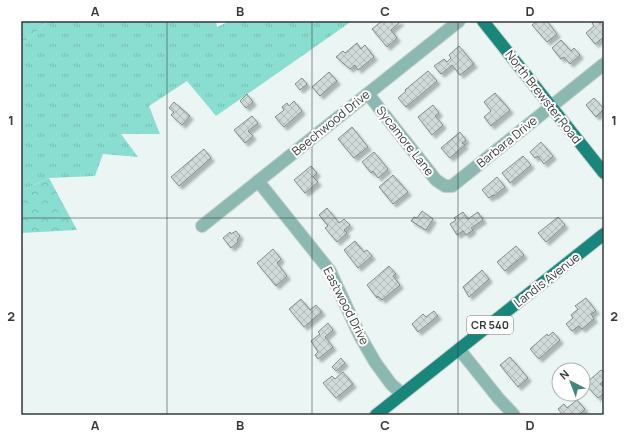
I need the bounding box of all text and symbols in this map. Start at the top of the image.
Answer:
text: A [91,2,100,20]
text: B [236,2,244,20]
text: C [380,2,390,20]
text: D [525,2,535,20]
street label: North Brewster Road [502,46,585,147]
street label: Beechwood Drive [288,86,373,159]
street label: Sycamore Lane [373,102,438,179]
text: 1 [8,111,14,129]
text: 1 [611,111,617,129]
street label: Barbara Drive [473,112,541,171]
street label: Landis Avenue [510,248,583,311]
street label: Eastwood Drive [319,264,373,348]
text: 2 [7,307,15,325]
text: 2 [610,307,618,325]
road number: CR 540 [467,316,513,334]
north arrow [551,362,591,402]
text: N [556,366,572,382]
text: A [91,416,100,434]
text: B [236,416,244,434]
text: C [380,416,390,434]
text: D [525,416,535,434]

